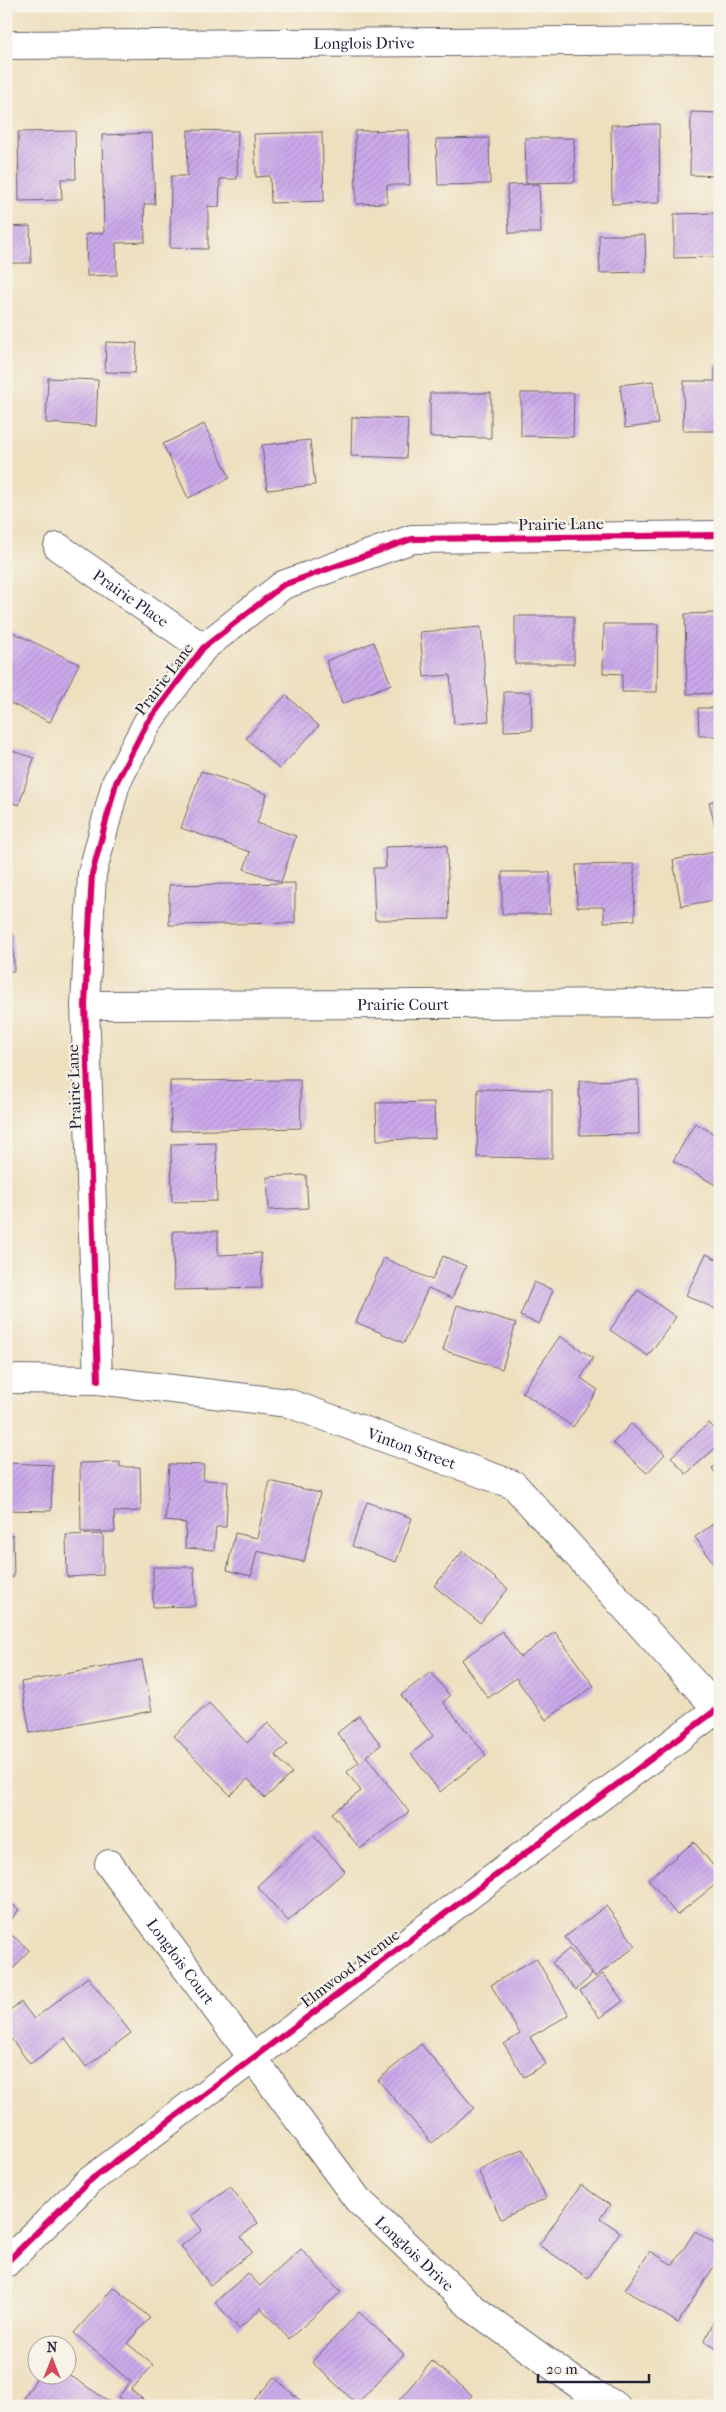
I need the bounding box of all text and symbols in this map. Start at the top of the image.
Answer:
street label: Longlois Drive [313,33,415,52]
street label: Prairie Lane [518,514,604,534]
street label: Prairie Place [90,565,173,631]
street label: Prairie Lane [131,639,197,719]
street label: Prairie Court [357,994,449,1014]
street label: Prairie Lane [63,1044,85,1130]
street label: Vinton Street [364,1423,459,1473]
street label: Longlois Court [143,1914,219,2008]
street label: Elmwood Avenue [297,1925,403,2011]
street label: Longlois Drive [371,2212,458,2295]
north arrow [28,2334,78,2384]
text: N [47,2339,58,2356]
scale bar [538,2352,650,2384]
text: 20 m [546,2360,578,2378]

